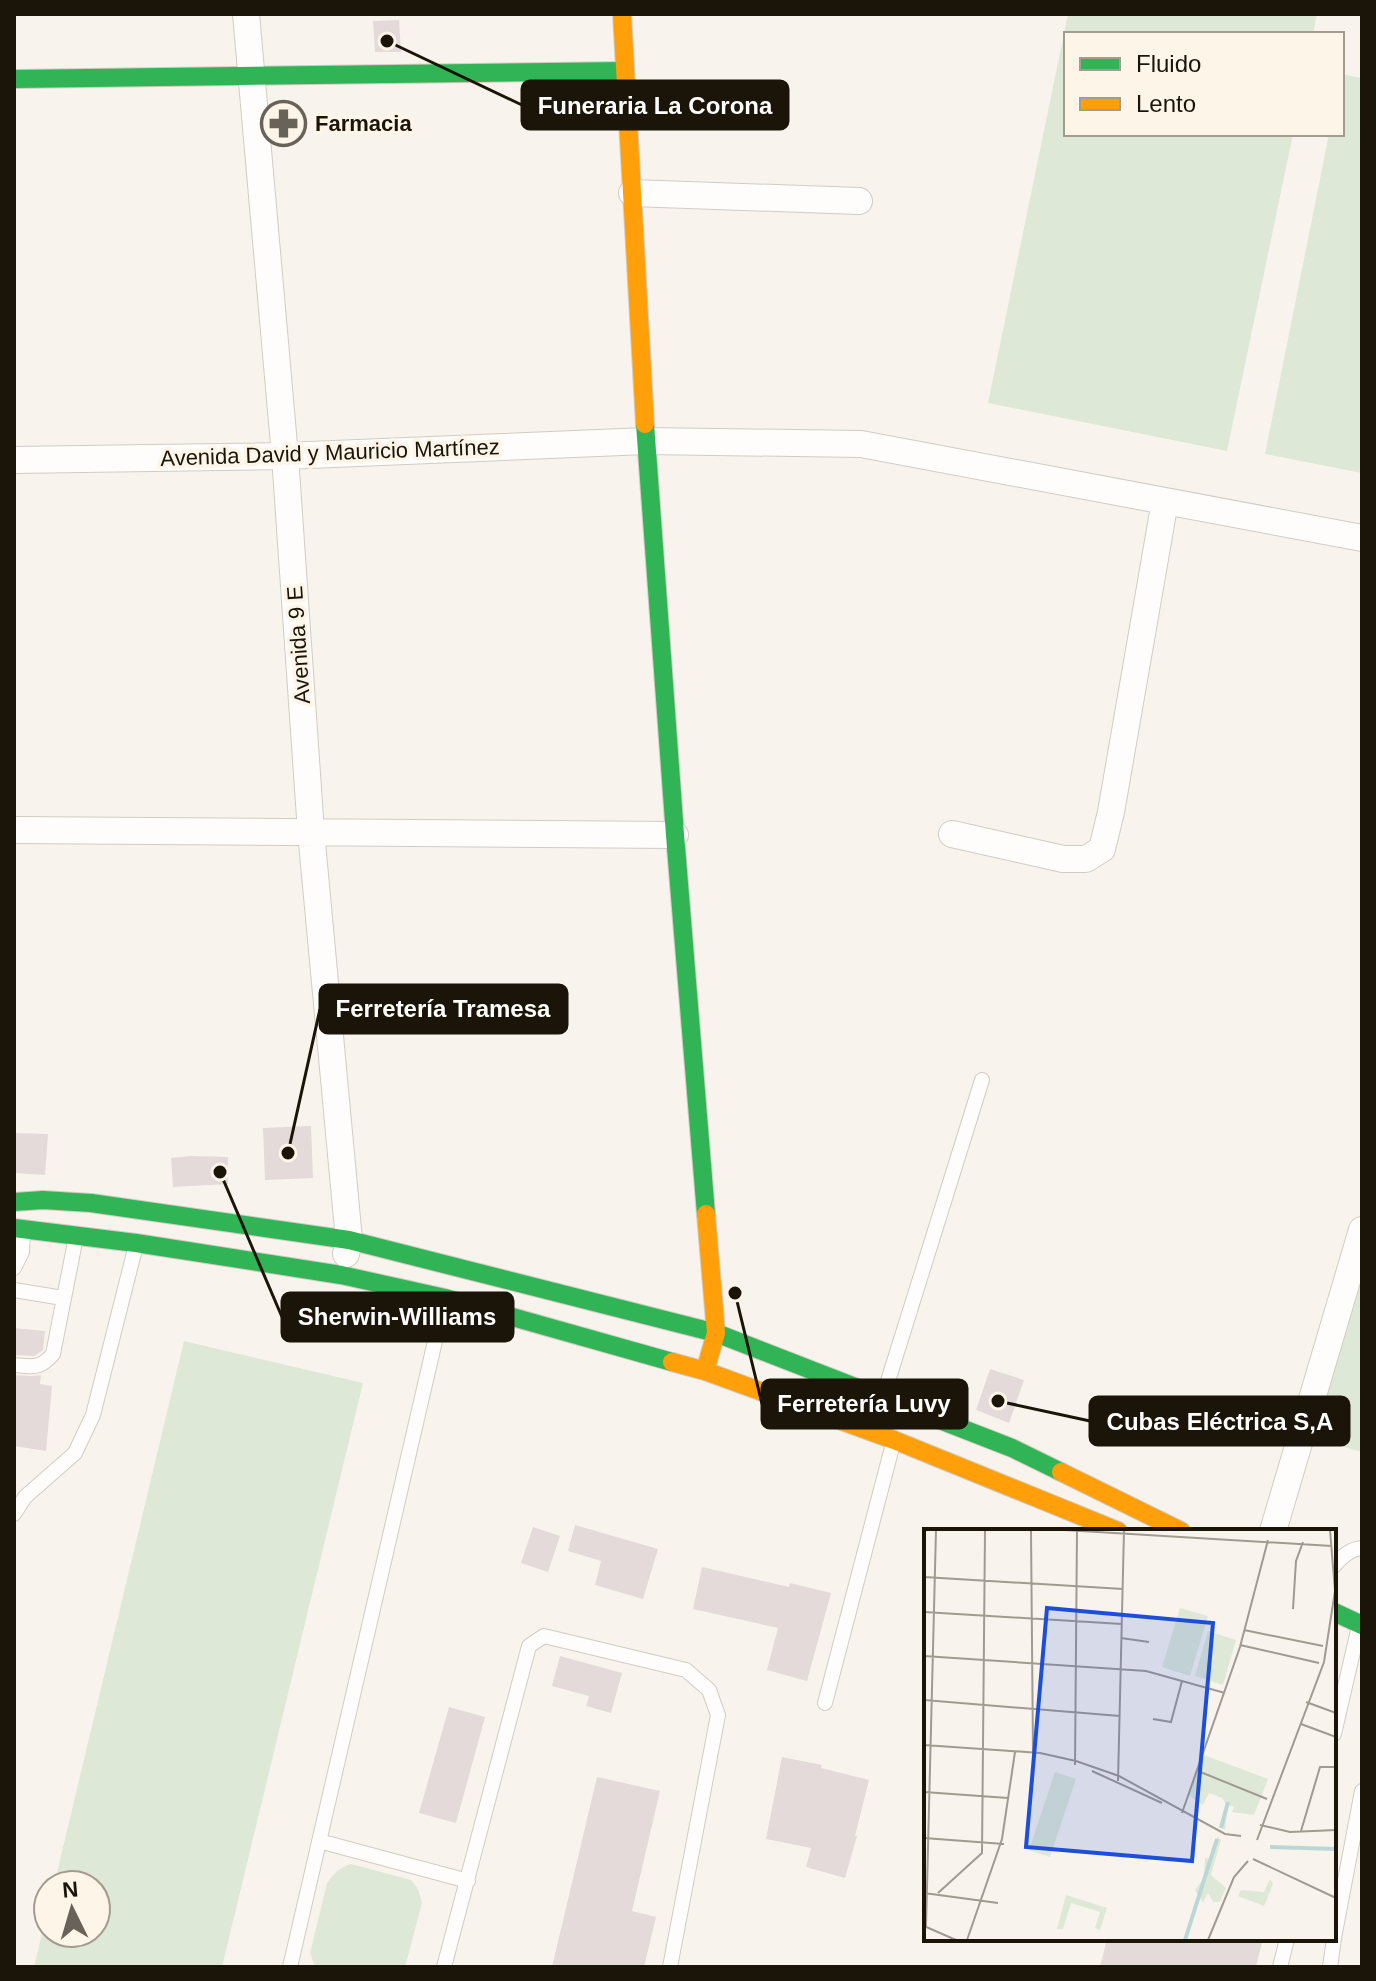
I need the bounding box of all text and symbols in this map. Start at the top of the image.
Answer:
legend [1064,32,1344,136]
text: Fluido [1136,50,1201,77]
callout: Funeraria La Corona [522,81,788,129]
text: Lento [1136,90,1196,117]
text: Funeraria La Corona [538,92,773,119]
pharmacy icon: Farmacia [260,99,308,147]
place label: Farmacia [315,111,412,136]
street label: Avenida David y Mauricio Martínez [160,434,500,471]
street label: Avenida 9 E [282,585,315,705]
callout: Ferretería Tramesa [320,985,567,1033]
text: Ferretería Tramesa [336,995,551,1022]
callout: Sherwin-Williams [282,1293,513,1341]
text: Sherwin-Williams [298,1303,496,1330]
callout: Ferretería Luvy [762,1380,967,1428]
text: Ferretería Luvy [777,1390,951,1417]
callout: Cubas Eléctrica S,A [1090,1397,1349,1445]
text: Cubas Eléctrica S,A [1107,1408,1333,1435]
inset map [924,1529,1336,1941]
north arrow [32,1869,112,1949]
text: N [61,1876,79,1903]

